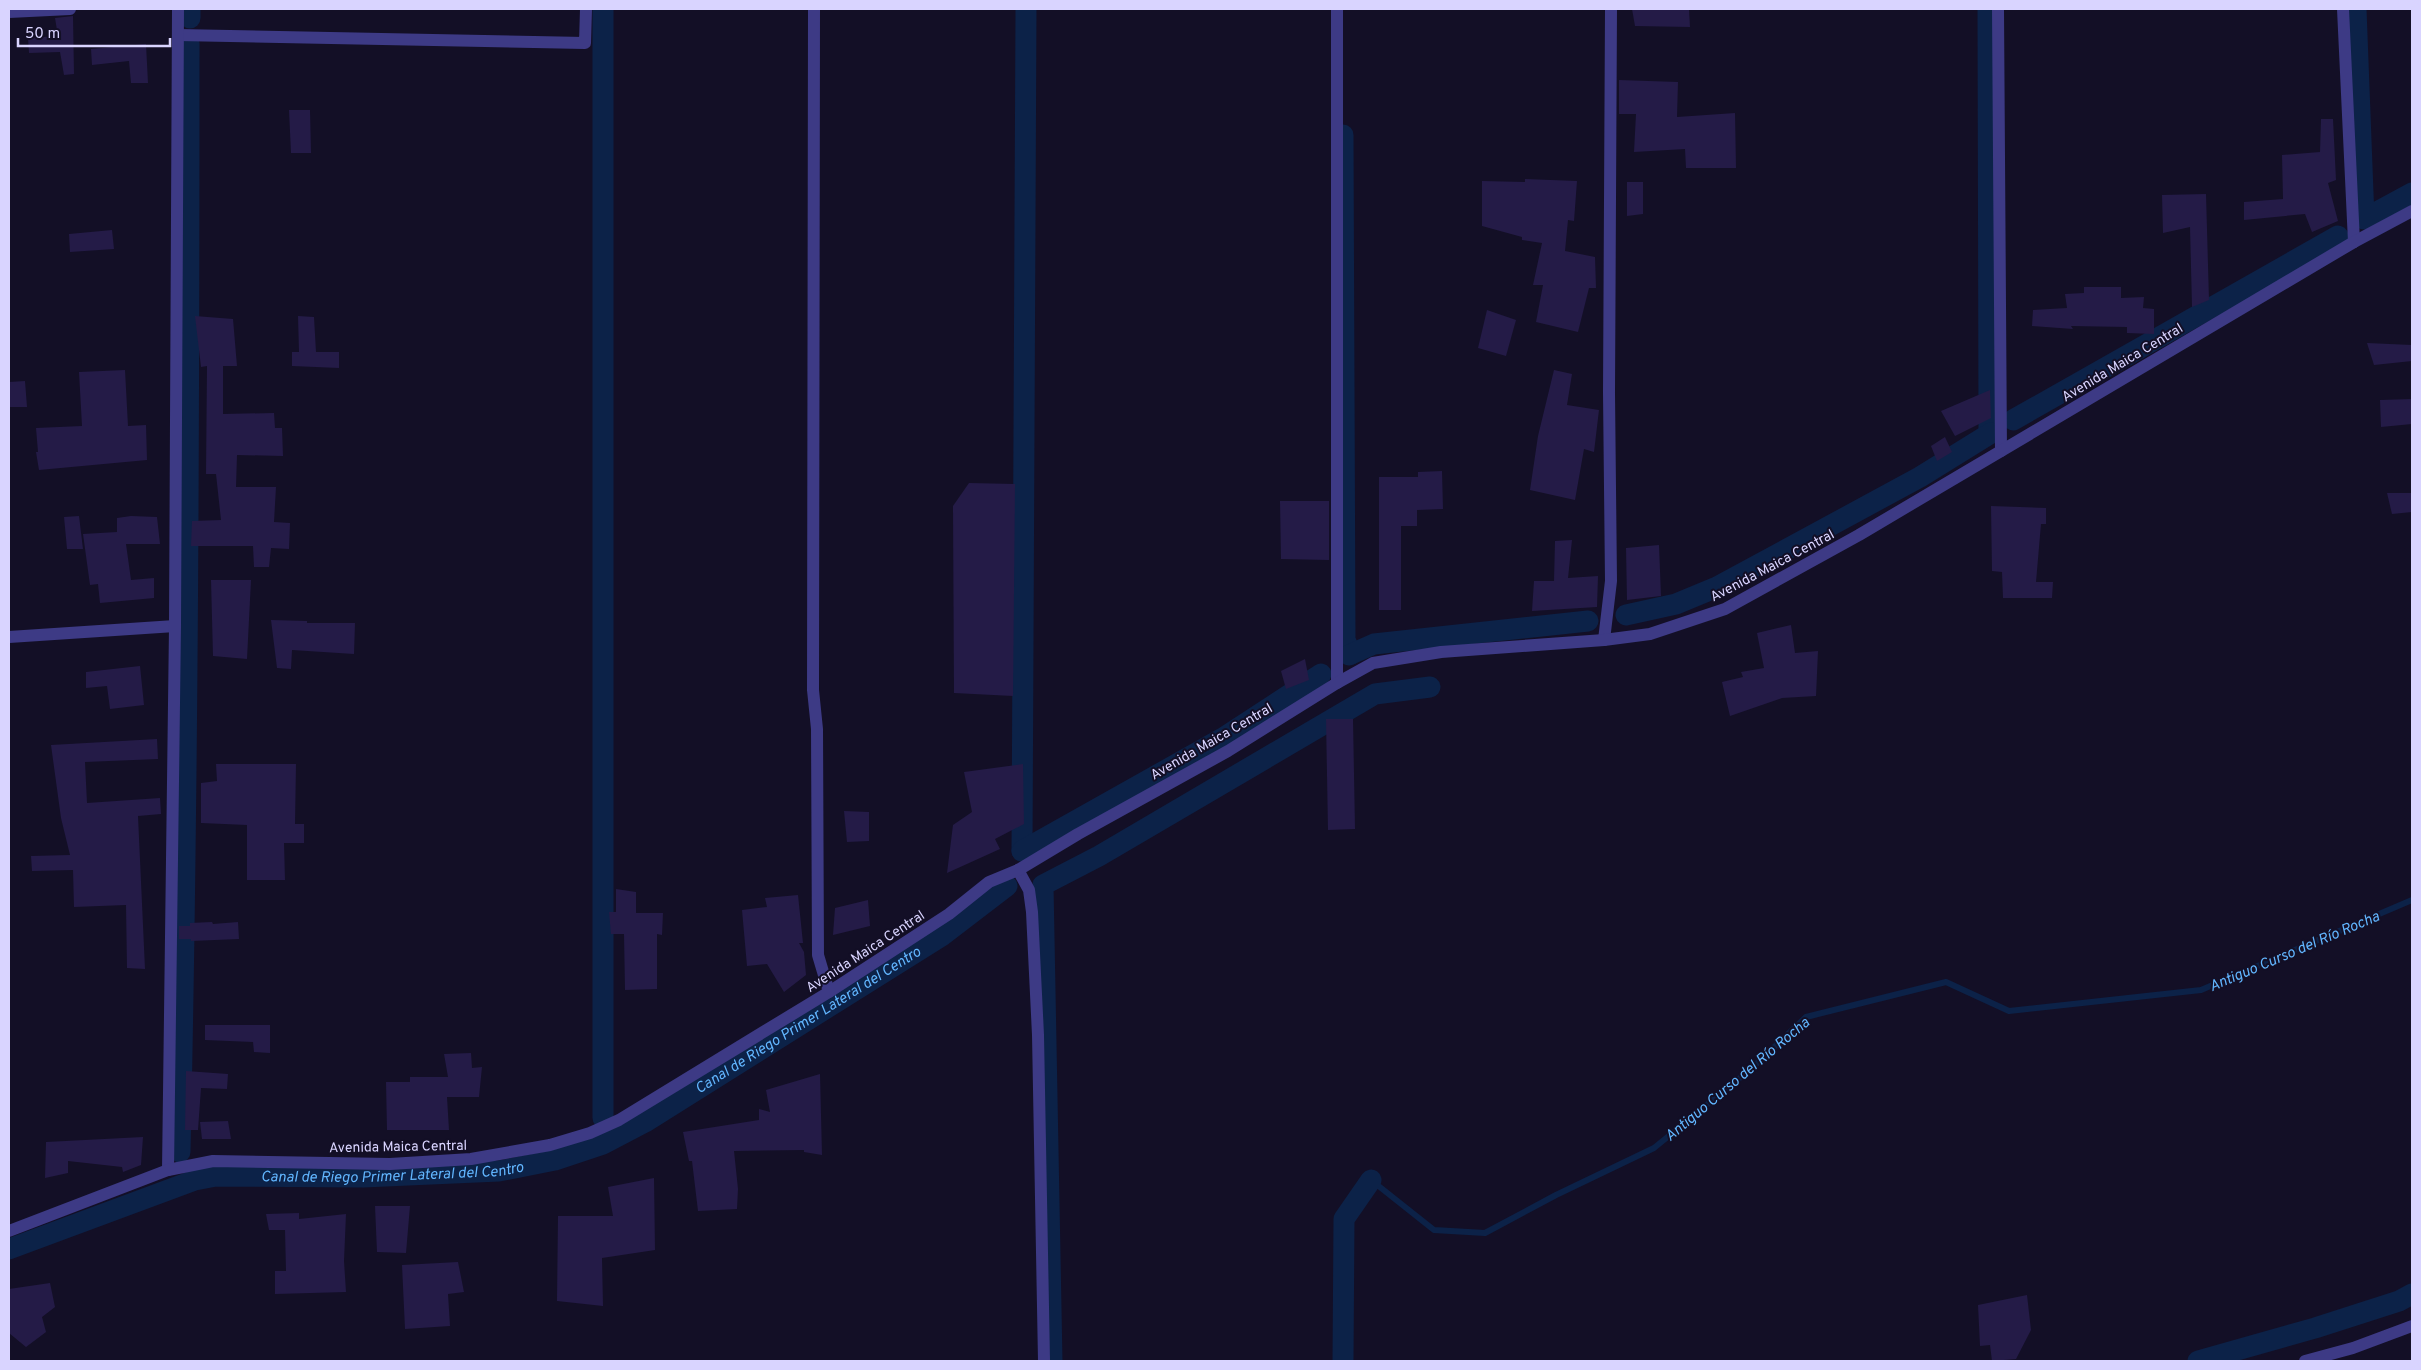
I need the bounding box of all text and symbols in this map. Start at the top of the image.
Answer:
scale bar [18,15,170,47]
text: 50 m [25,25,60,44]
street label: Avenida Maica Central [2059,320,2186,406]
street label: Avenida Maica Central [1708,526,1838,606]
street label: Avenida Maica Central [1148,700,1276,784]
street label: Avenida Maica Central [803,907,928,997]
water label: Antiguo Curso del Río Rocha [2207,908,2383,997]
water label: Canal de Riego Primer Lateral del Centro [692,943,925,1099]
water label: Antiguo Curso del Río Rocha [1662,1014,1814,1146]
street label: Avenida Maica Central [329,1138,467,1157]
water label: Canal de Riego Primer Lateral del Centro [261,1158,525,1188]

